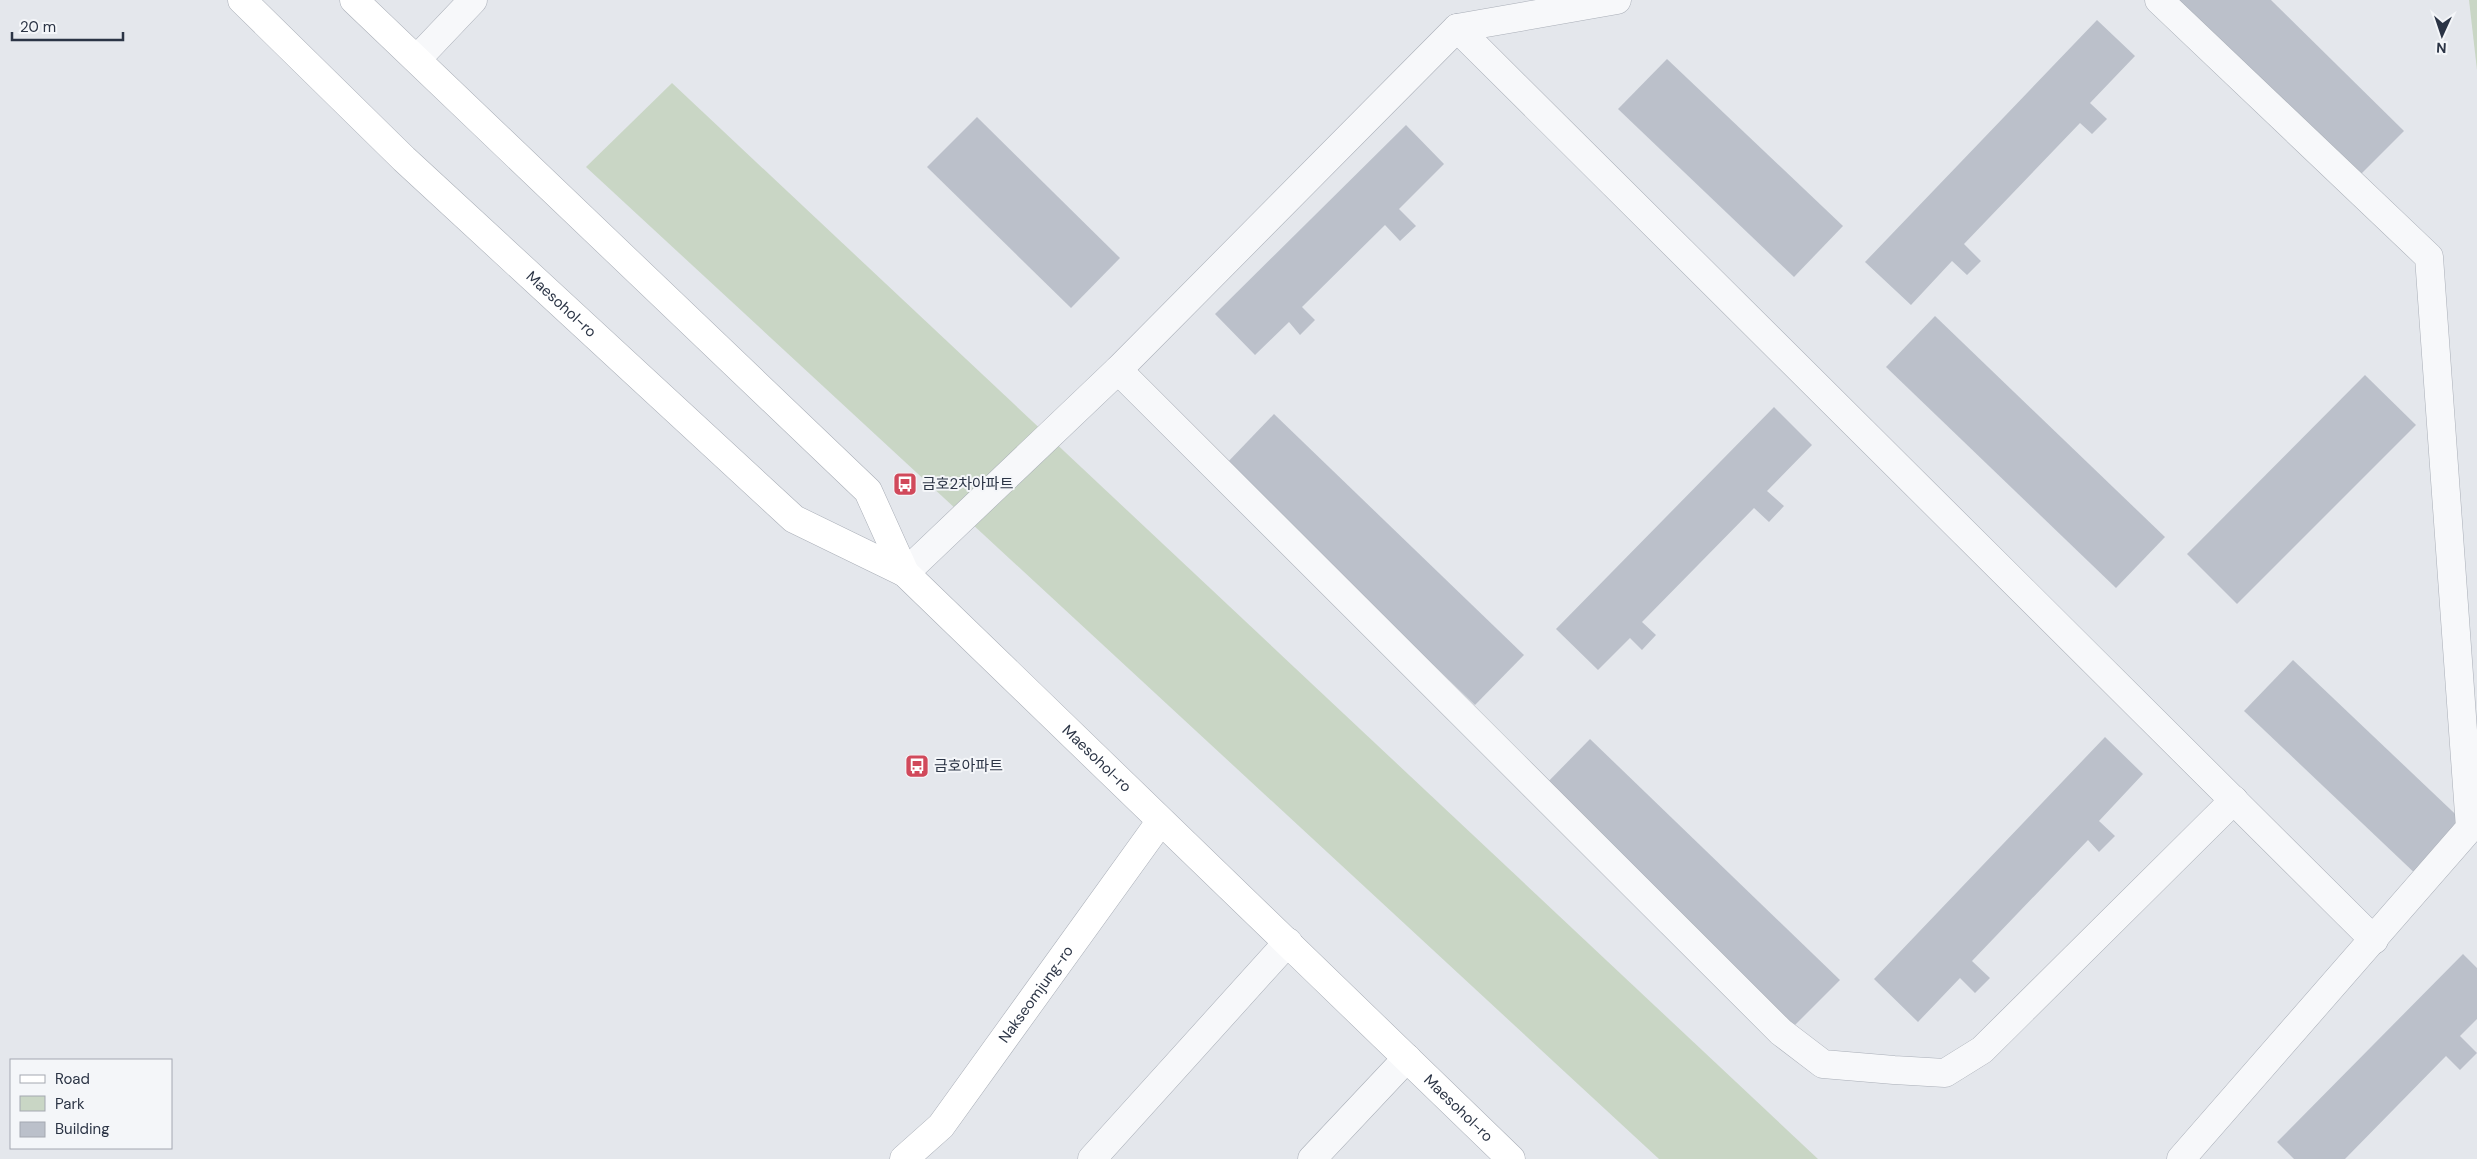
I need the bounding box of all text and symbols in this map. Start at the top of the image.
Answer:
scale bar [12,10,124,42]
north arrow [2417,10,2467,60]
text: 20 m [20,17,56,37]
text: N [2436,39,2447,57]
street label: Maesohol-ro [522,267,601,342]
bus stop icon: 금호2차아파트 [892,471,918,497]
place label: 금호2차아파트 [922,474,1014,494]
street label: Maesohol-ro [1058,720,1136,797]
bus stop icon: 금호아파트 [904,753,930,779]
place label: 금호아파트 [934,756,1003,776]
street label: Nakseomjung-ro [994,941,1078,1047]
legend [10,1059,172,1149]
text: Road [55,1069,90,1089]
street label: Maesohol-ro [1419,1070,1497,1146]
text: Park [55,1094,85,1114]
text: Building [55,1119,110,1139]

